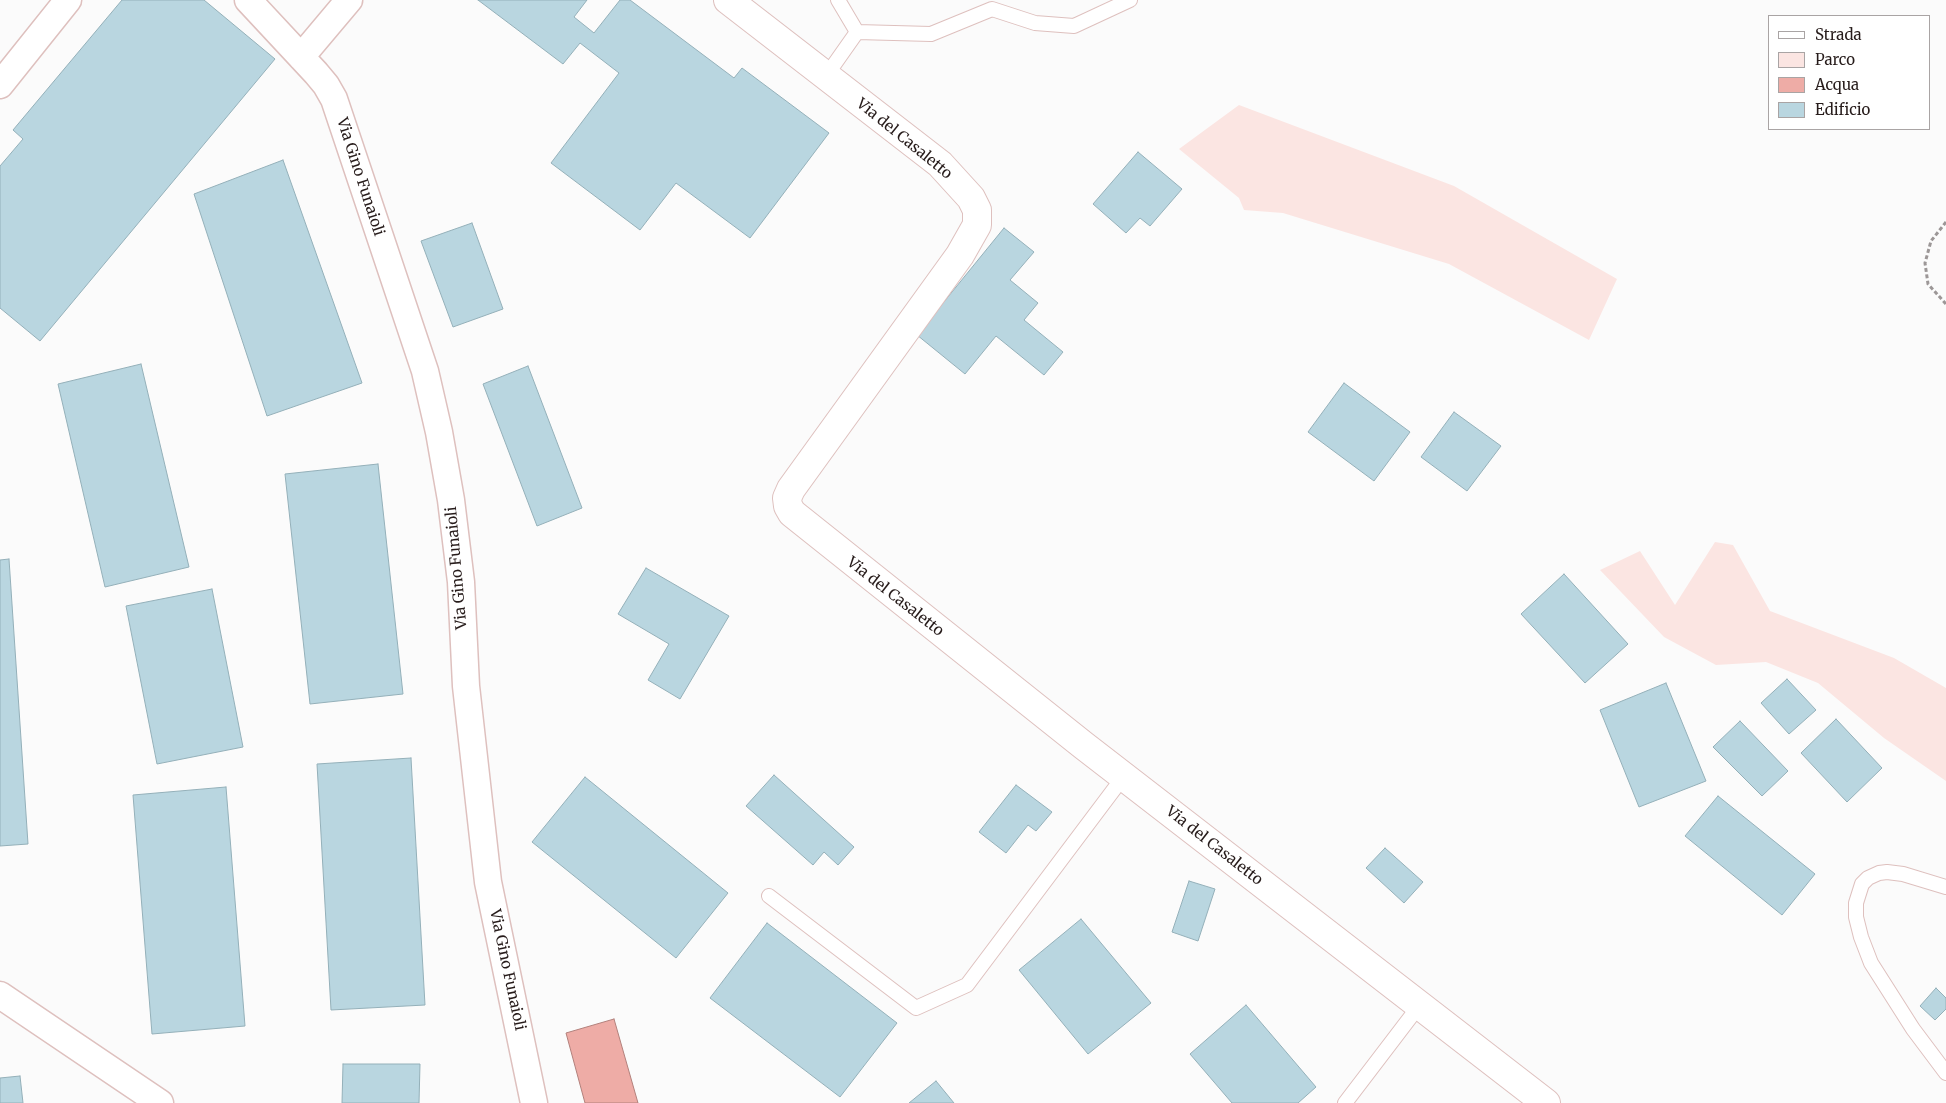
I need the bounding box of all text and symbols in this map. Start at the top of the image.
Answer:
legend [1768,15,1931,130]
text: Strada [1815,25,1862,44]
text: Parco [1815,50,1855,69]
text: Acqua [1815,75,1859,94]
street label: Via del Casaletto [852,95,956,183]
text: Edificio [1815,100,1870,119]
street label: Via Gino Funaioli [332,116,388,238]
street label: Via Gino Funaioli [443,506,471,630]
street label: Via del Casaletto [843,554,947,640]
street label: Via del Casaletto [1162,803,1266,889]
street label: Via Gino Funaioli [485,908,529,1032]

